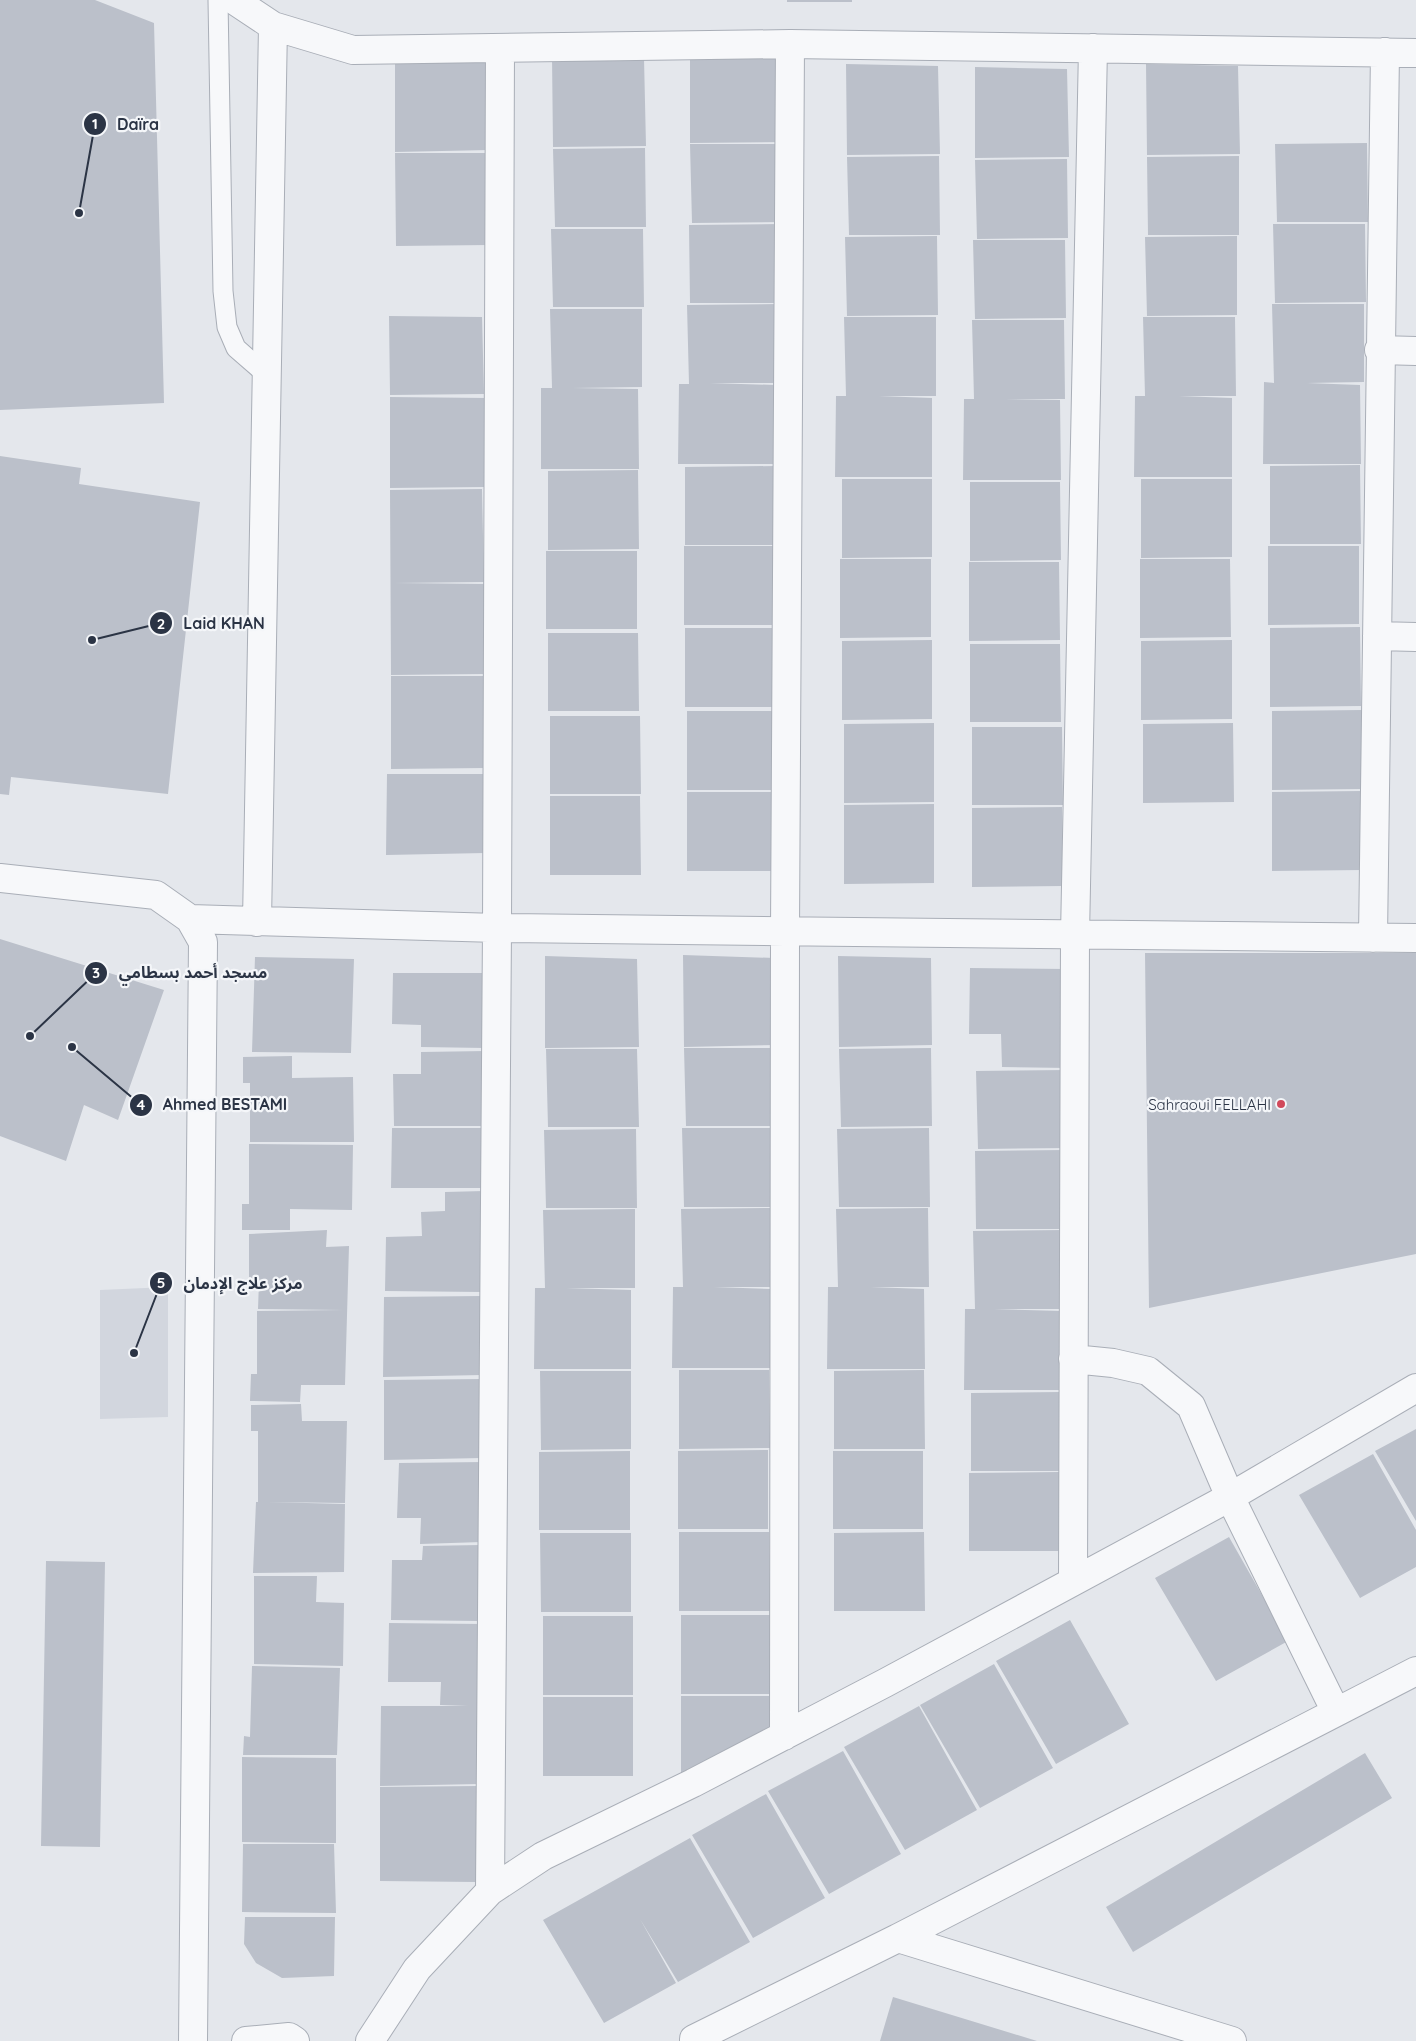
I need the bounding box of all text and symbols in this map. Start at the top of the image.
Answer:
callout: Daïra [82,109,169,140]
text: 1 [92,114,98,133]
text: Daïra [117,114,159,134]
callout: Laid KHAN [148,608,275,639]
text: Laid KHAN [183,613,265,633]
text: 2 [157,614,165,633]
callout: مسجد أحمد بسطامي [84,957,277,988]
text: مسجد أحمد بسطامي [119,962,267,986]
text: 3 [92,963,100,982]
callout: Ahmed BESTAMI [128,1089,298,1120]
text: Ahmed BESTAMI [163,1094,287,1114]
text: 4 [137,1095,146,1114]
place label: Sahraoui FELLAHI [1148,1095,1271,1114]
marker: Sahraoui FELLAHI [1275,1098,1287,1110]
callout: مركز علاج الإدمان [148,1268,313,1299]
text: 5 [157,1273,165,1292]
text: مركز علاج الإدمان [183,1273,303,1295]

